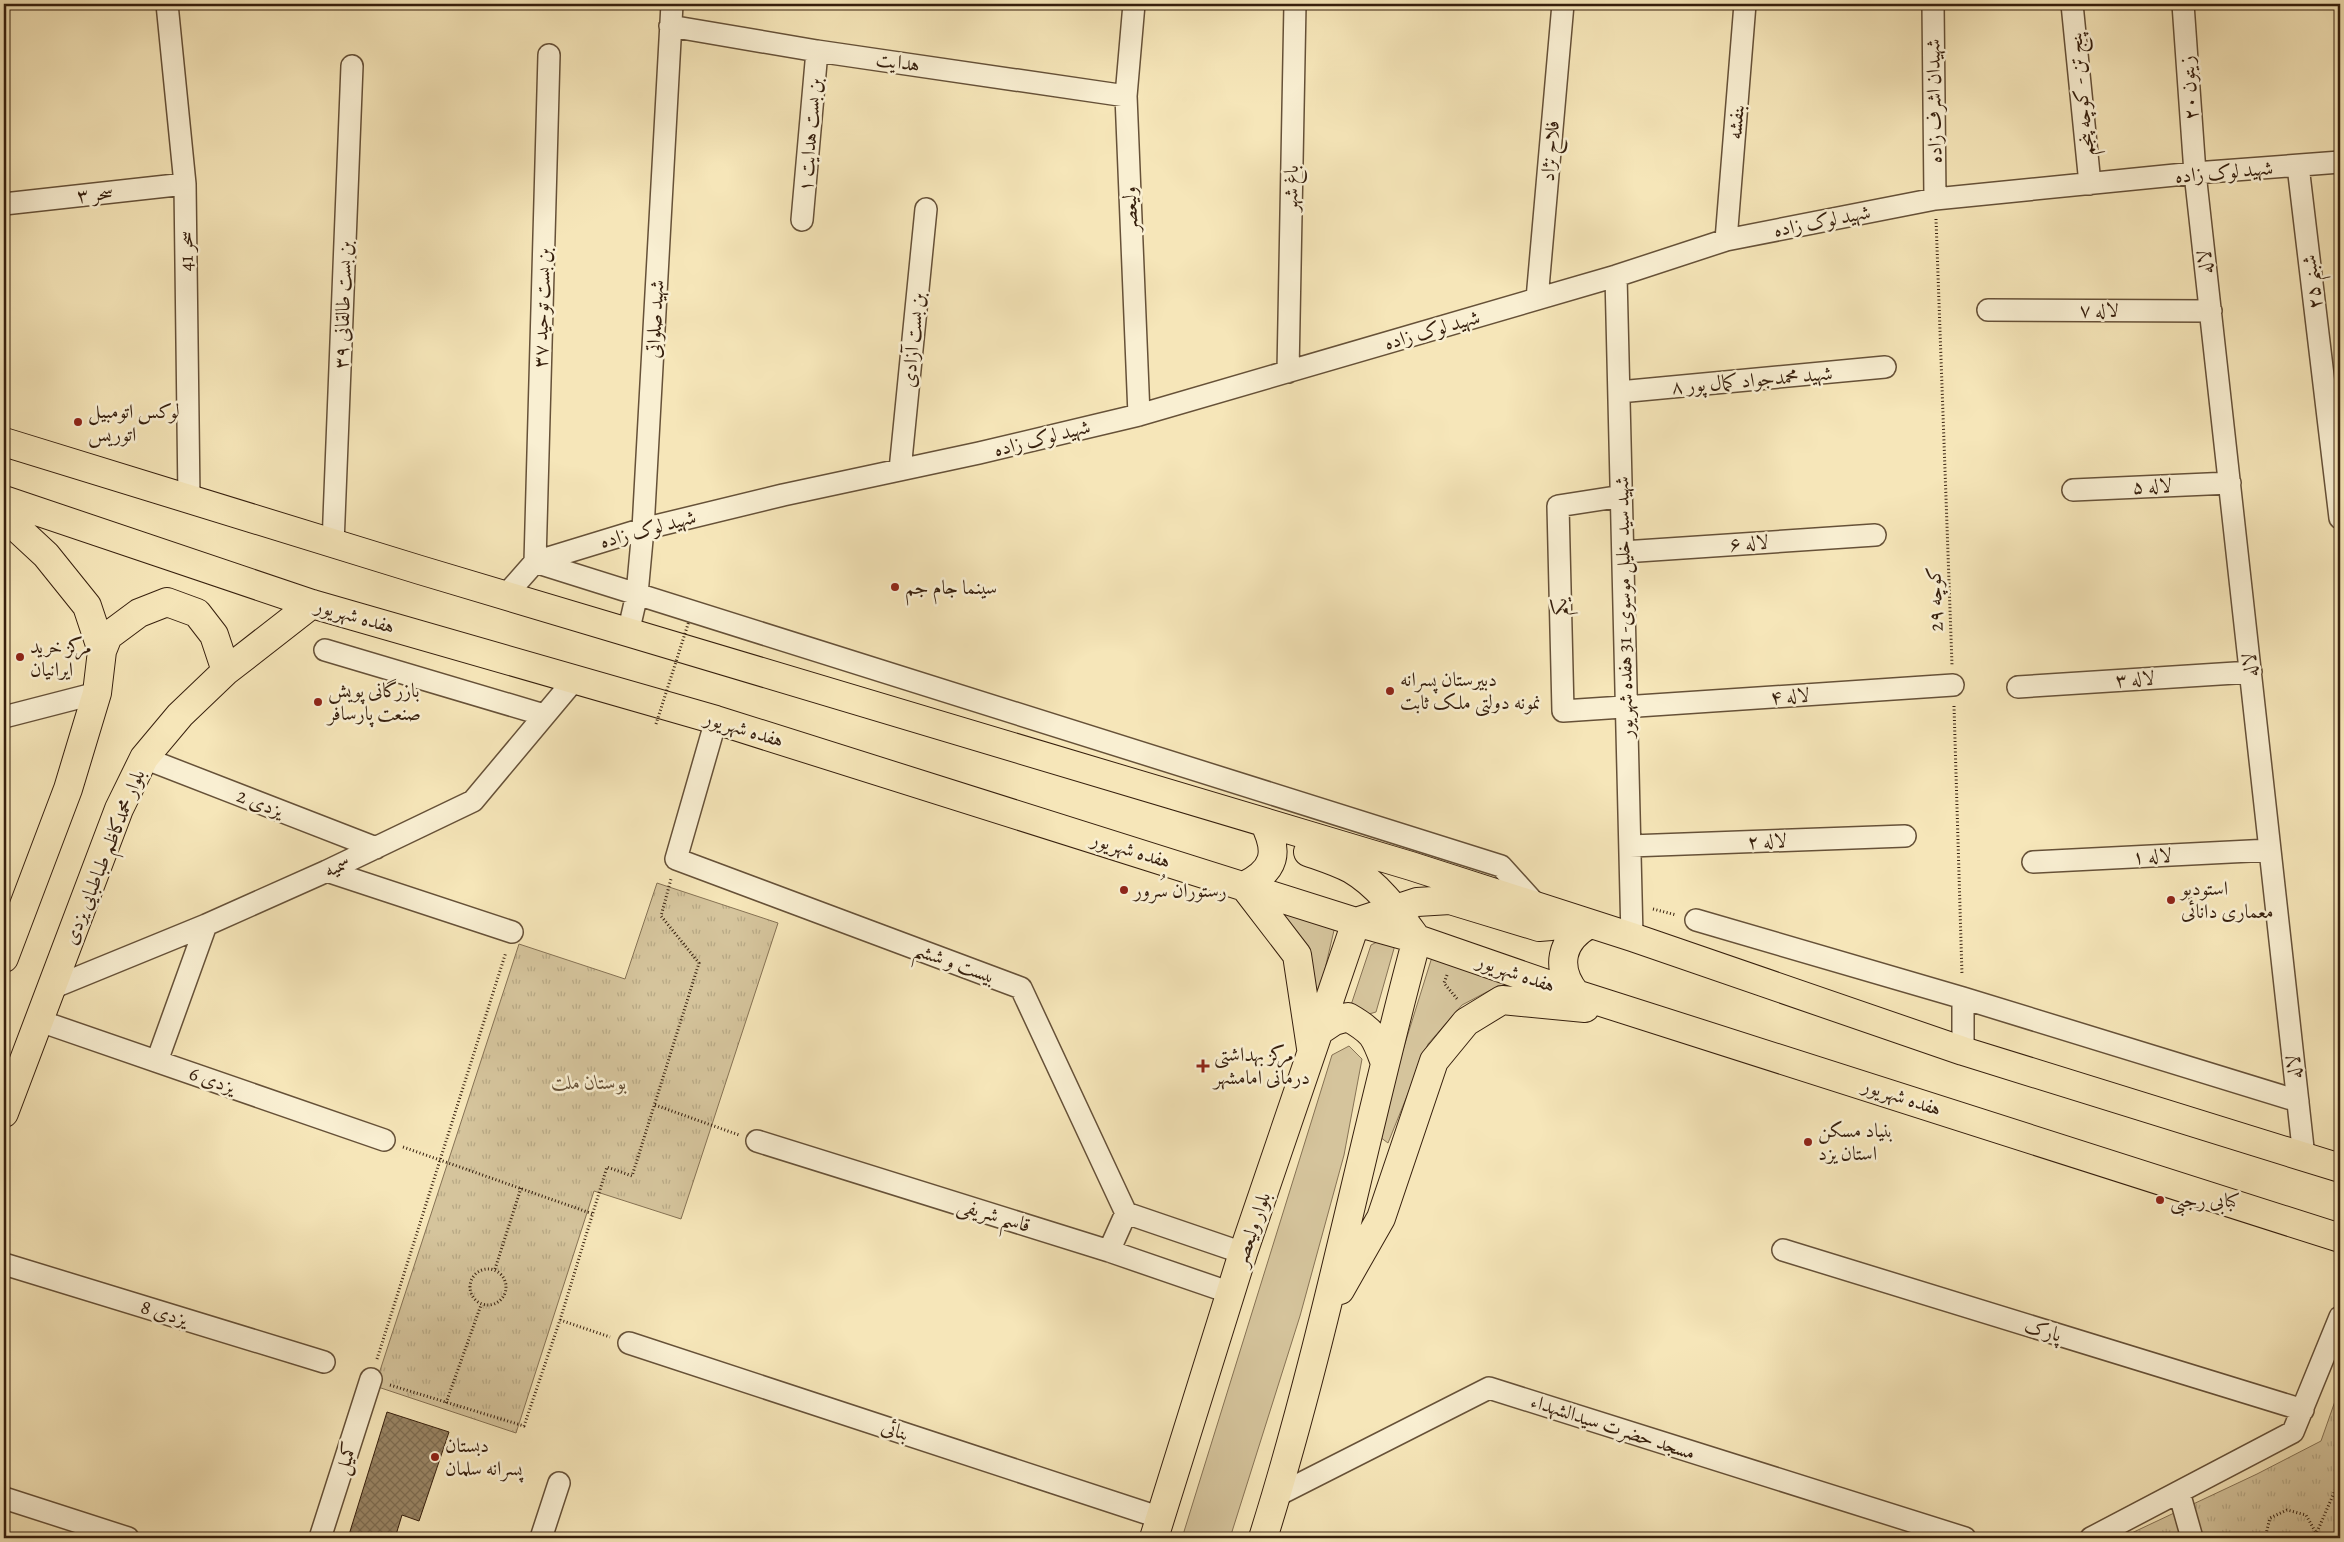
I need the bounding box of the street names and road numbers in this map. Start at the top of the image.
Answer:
street label: پنج تن - کوچه پنجم [2061,30,2106,158]
street label: شهیدان اشرف زاده [1919,38,1949,164]
street label: هدایت [874,46,922,78]
street label: زیتون ۲۰ [2173,55,2205,121]
street label: بن بست هدایت ۱ [792,76,828,193]
street label: بنفشه [1721,103,1751,141]
street label: فلاح نژاد [1534,119,1570,183]
street label: شهید لوک زاده [2174,154,2274,190]
street label: باغ شهر [1277,165,1309,213]
street label: سحر ۳ [75,179,115,209]
street label: ولیعصر [1116,186,1144,234]
street label: شهید لوک زاده [1771,198,1873,244]
street label: سحر 41 [172,230,200,272]
street label: بن‌ بست طالقانی ۳۹ [327,240,359,370]
street label: بن بست توحید ۳۷ [526,247,558,369]
street label: لاله [2190,249,2220,275]
street label: شبنم ۲۵ [2295,252,2335,311]
street label: شهید صلواتی [639,279,671,359]
street label: بن بست آزادی [895,291,931,389]
street label: لاله ۷ [2079,297,2119,324]
street label: شهید لوک زاده [1381,303,1483,357]
street label: شهید محمدجواد کمال پور ۸ [1670,359,1834,402]
street label: شهید لوک زاده [991,413,1093,463]
street label: لاله ۵ [2132,472,2172,500]
street label: شهید سید خلیل موسوی- 31 هفده شهریور [1608,476,1641,740]
street label: شهید لوک زاده [597,503,699,555]
street label: لاله ۶ [1728,528,1770,558]
street label: کوچه 2۹ [1920,566,1950,632]
street label: هفده شهریور [310,591,398,640]
street label: یکم [1546,596,1579,616]
street label: لاله [2235,652,2265,678]
street label: لاله ۳ [2114,664,2156,694]
street label: لاله ۴ [1769,681,1811,711]
street label: هفده شهریور [699,704,787,754]
street label: بلوار محمدکاظم طباطبایی یزدی [56,765,156,951]
street label: یزدی 2 [233,782,289,825]
street label: هفده شهریور [1086,825,1174,875]
street label: لاله ۲ [1747,827,1787,855]
street label: لاله ۱ [2132,841,2172,871]
street label: سمیه [319,848,355,884]
street label: بیست و ششم [909,936,999,996]
street label: هفده شهریور [1471,946,1559,999]
street label: لاله [2279,1054,2309,1080]
street label: یزدی 6 [185,1060,241,1101]
street label: هفده شهریور [1857,1071,1945,1122]
street label: بلوار ولیعصر [1226,1188,1277,1271]
street label: قاسم شریفی [953,1191,1034,1245]
street label: یزدی 8 [137,1293,193,1334]
street label: پارک [2021,1312,2066,1350]
street label: مسجد حضرت سیدالشهداء [1527,1388,1699,1466]
street label: بنائی [878,1413,912,1447]
street label: کمیل [328,1438,365,1478]

